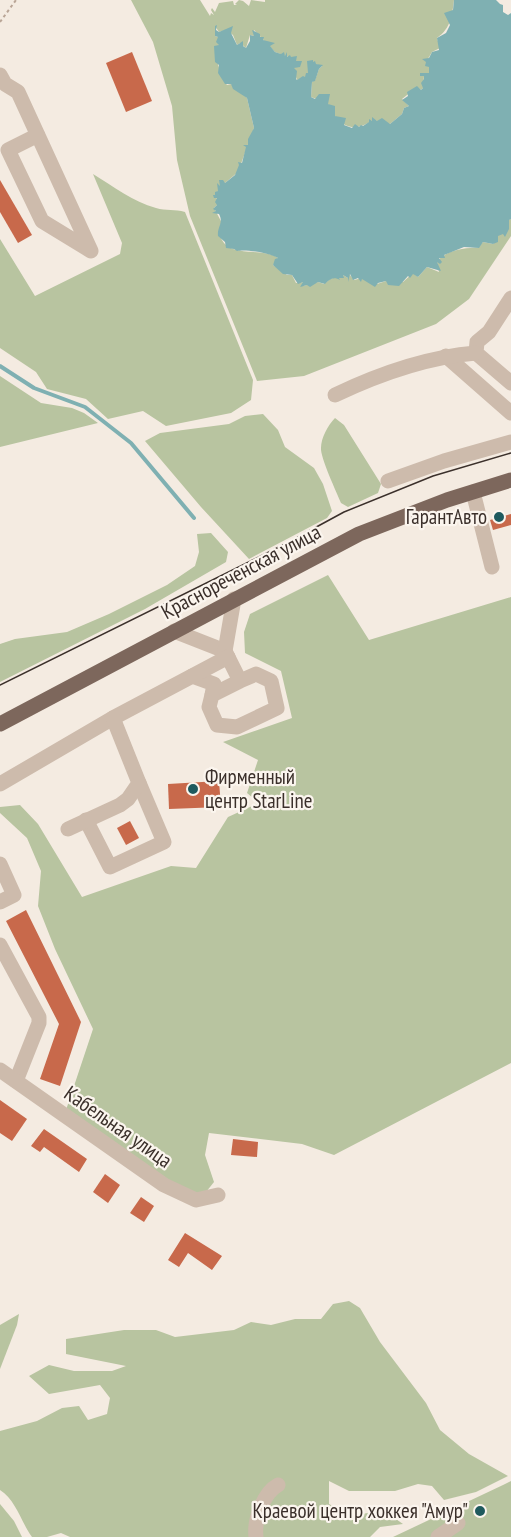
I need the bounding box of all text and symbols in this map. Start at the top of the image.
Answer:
place label: ГарантАвто [406,503,487,530]
marker: ГарантАвто [492,510,506,524]
street label: Краснореченская улица [156,518,325,625]
place label: Фирменный центр StarLine [205,763,312,814]
marker: Фирменный центр StarLine [186,782,200,796]
street label: Кабельная улица [59,1079,178,1174]
place label: Краевой центр хоккея "Амур" [252,1497,468,1524]
marker: Краевой центр хоккея "Амур" [473,1504,487,1518]

